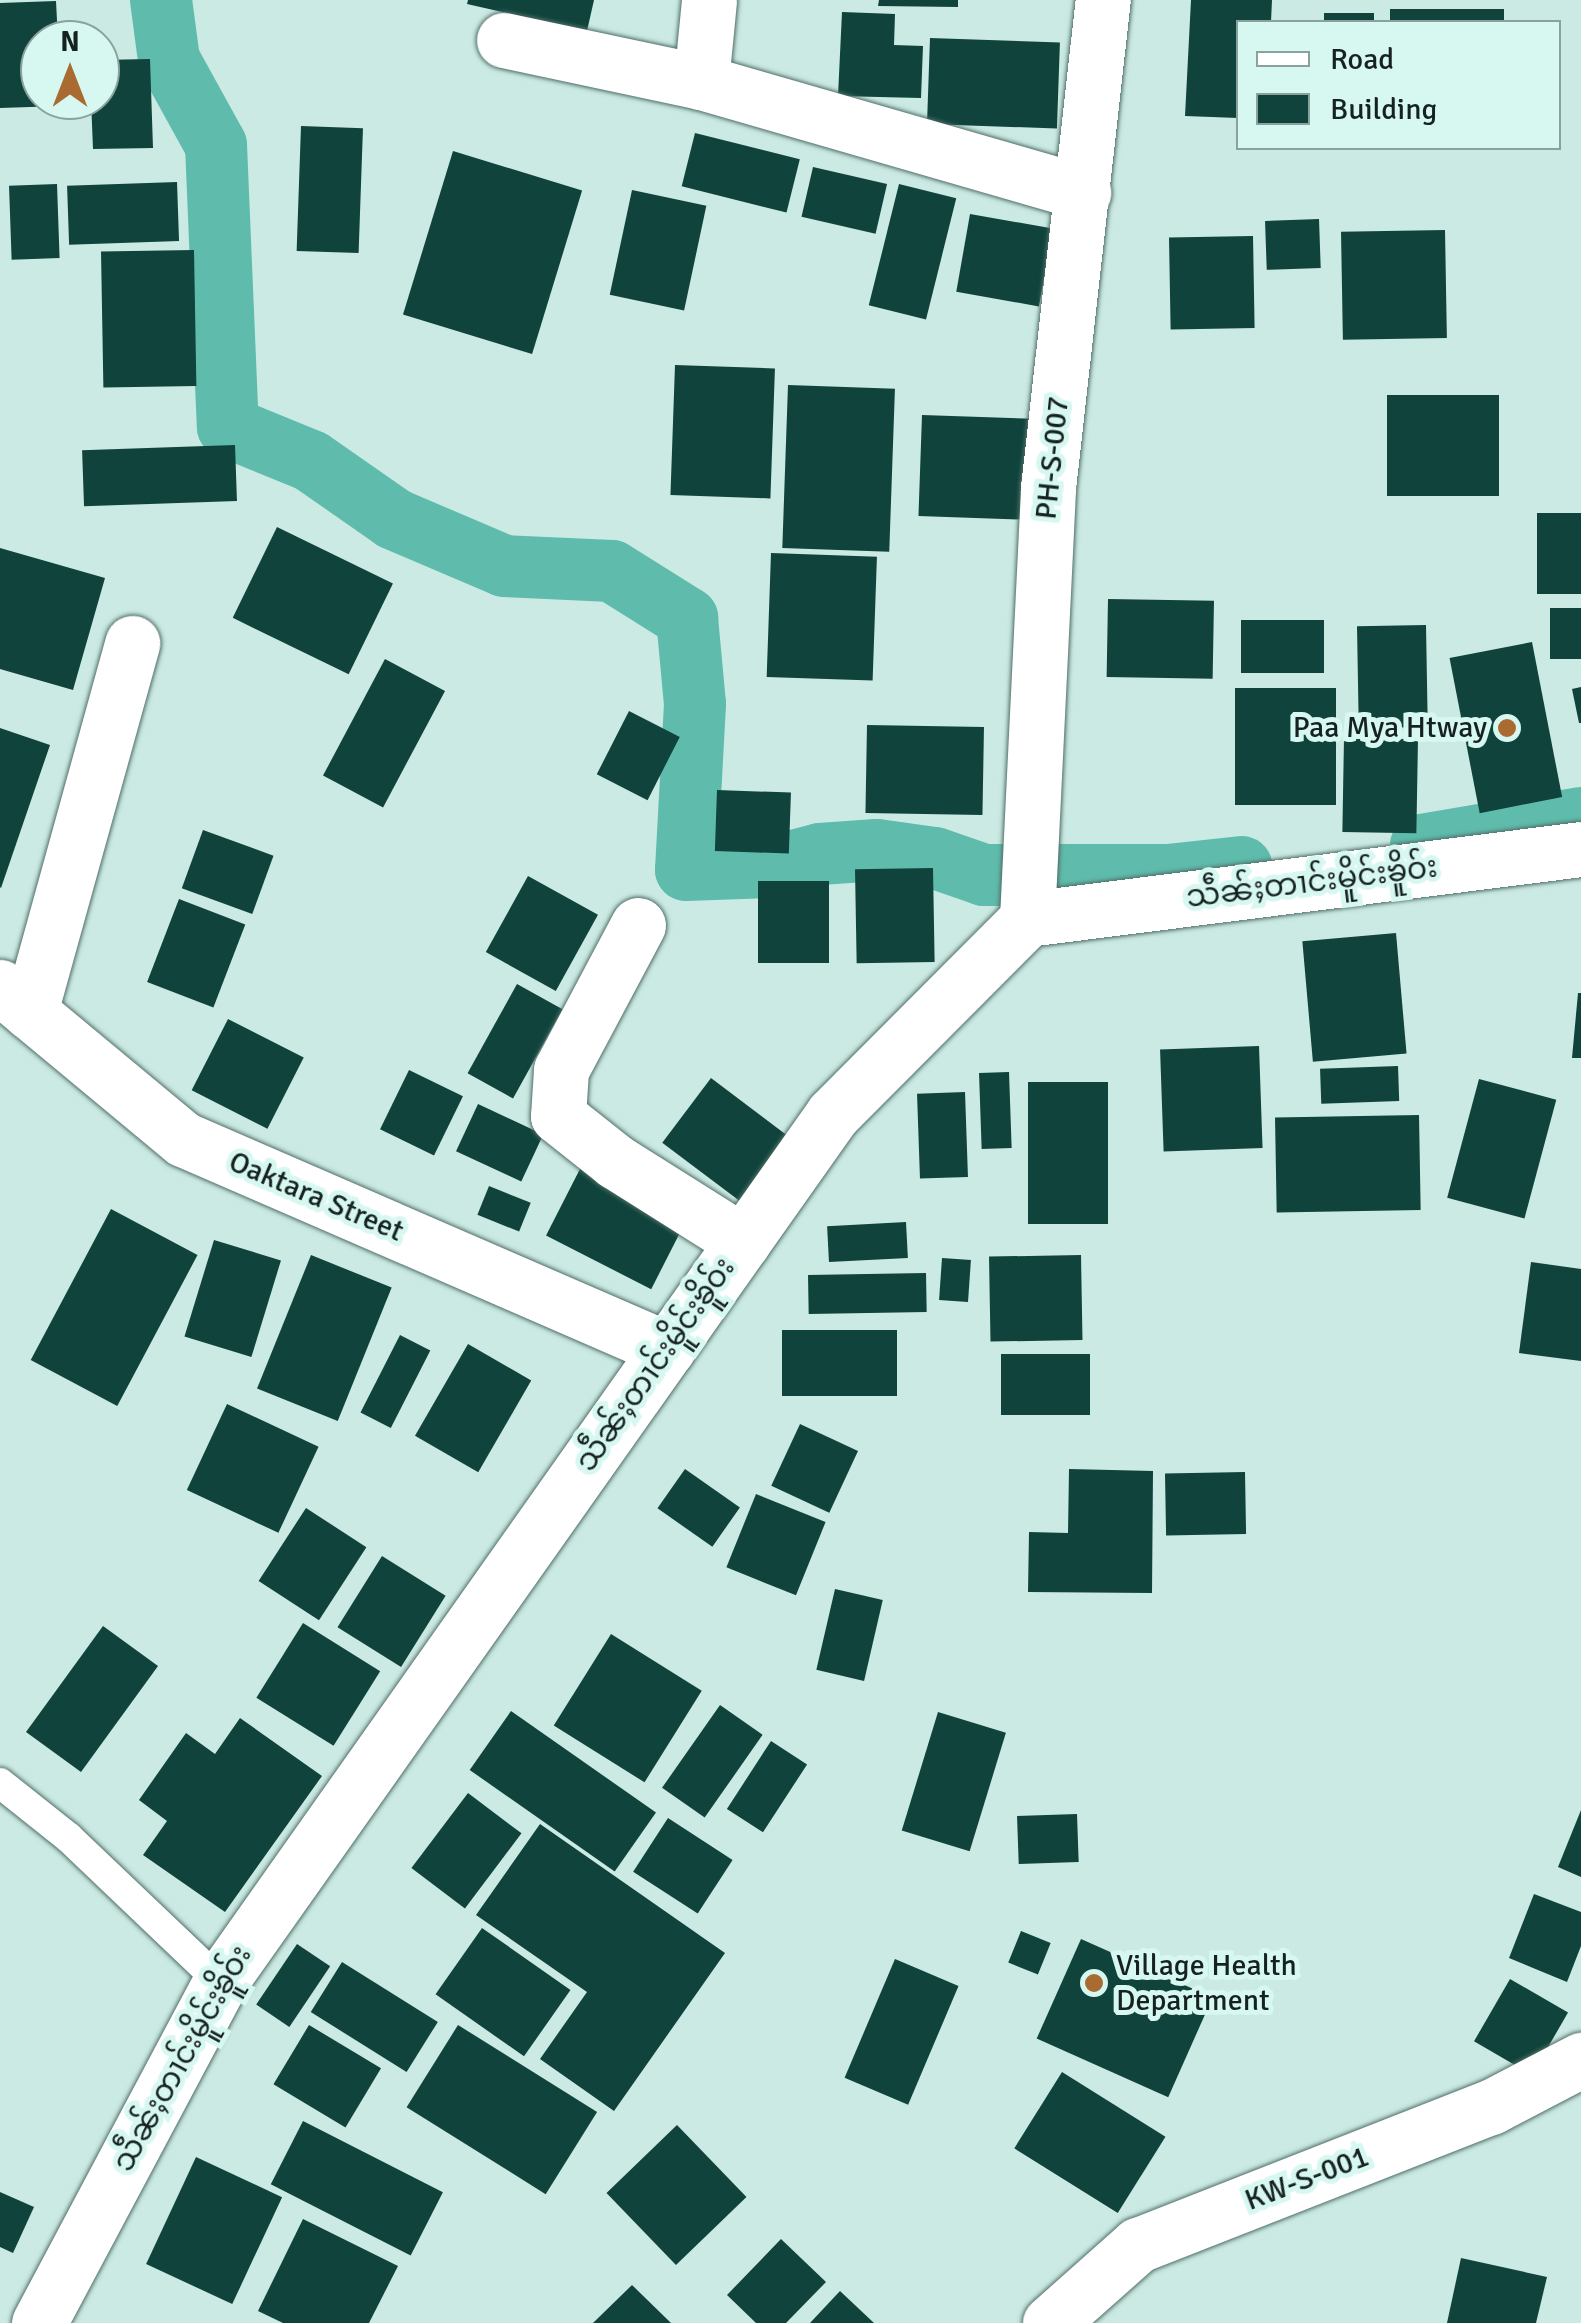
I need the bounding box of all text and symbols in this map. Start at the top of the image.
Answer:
north arrow [20,20,120,120]
legend [1236,20,1561,150]
text: N [60,25,80,59]
text: Road [1330,41,1394,78]
text: Building [1330,91,1437,128]
street label: PH-S-007 [1029,395,1077,521]
place label: Paa Mya Htway [1293,710,1487,746]
marker: Paa Mya Htway [1496,717,1518,739]
street label: သဵၼ်ႈတၢင်းမိူင်းၶိူဝ်း [1184,850,1440,916]
street label: Oaktara Street [223,1144,409,1250]
street label: သဵၼ်ႈတၢင်းမိူင်းၶိူဝ်း [569,1251,743,1479]
street label: သဵၼ်ႈတၢင်းမိူင်းၶိူဝ်း [106,1940,260,2178]
place label: Village Health Department [1116,1948,1297,2018]
marker: Village Health Department [1081,1970,1107,1996]
street label: KW-S-001 [1240,2139,1374,2219]

